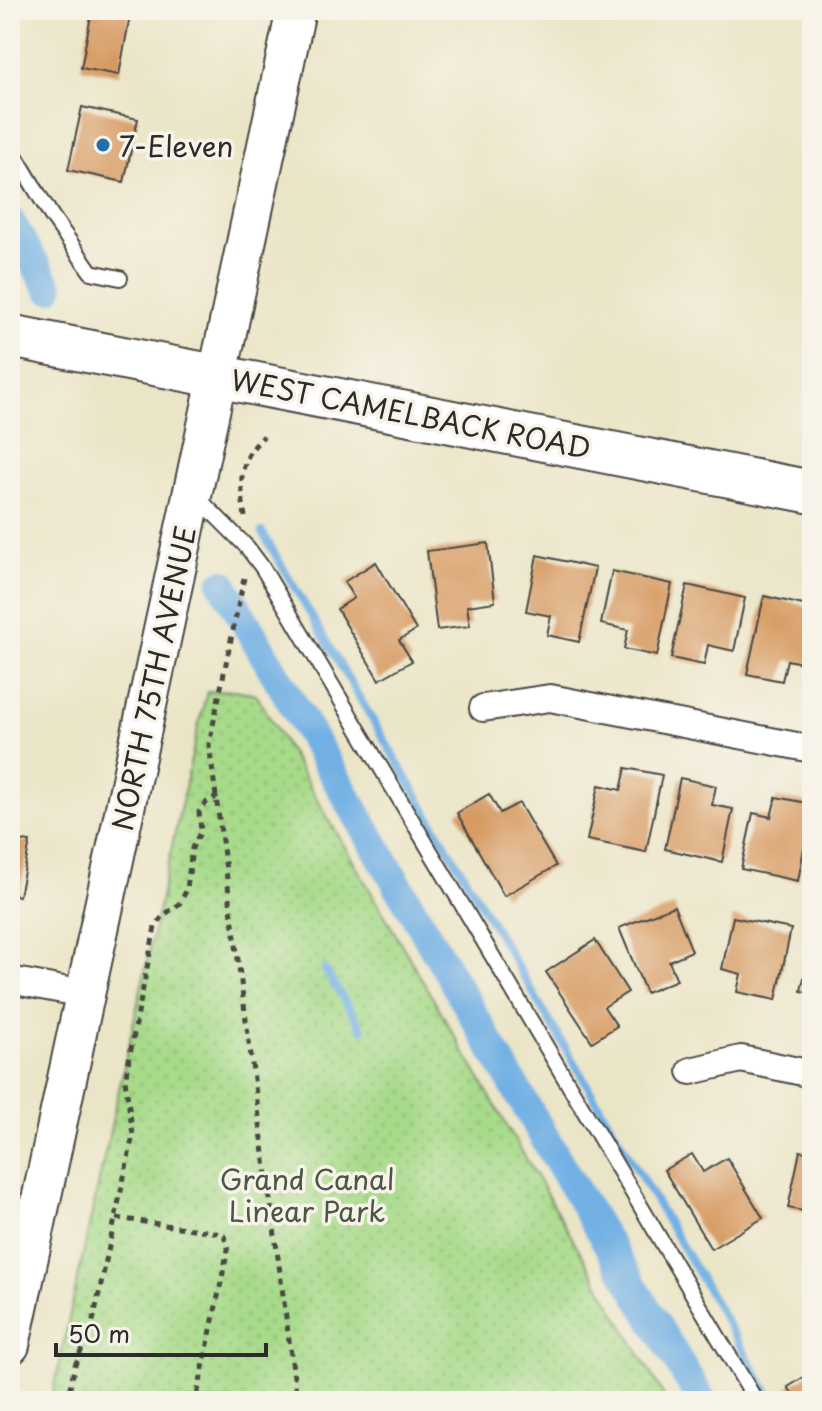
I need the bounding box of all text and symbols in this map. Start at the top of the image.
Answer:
place label: 7-Eleven [119,124,233,167]
marker: 7-Eleven [94,136,112,154]
street label: WEST CAMELBACK ROAD [227,357,595,469]
street label: NORTH 75TH AVENUE [100,522,206,834]
park label: Grand Canal Linear Park [220,1157,394,1232]
scale bar [56,1307,266,1357]
text: 50 m [68,1315,130,1351]

